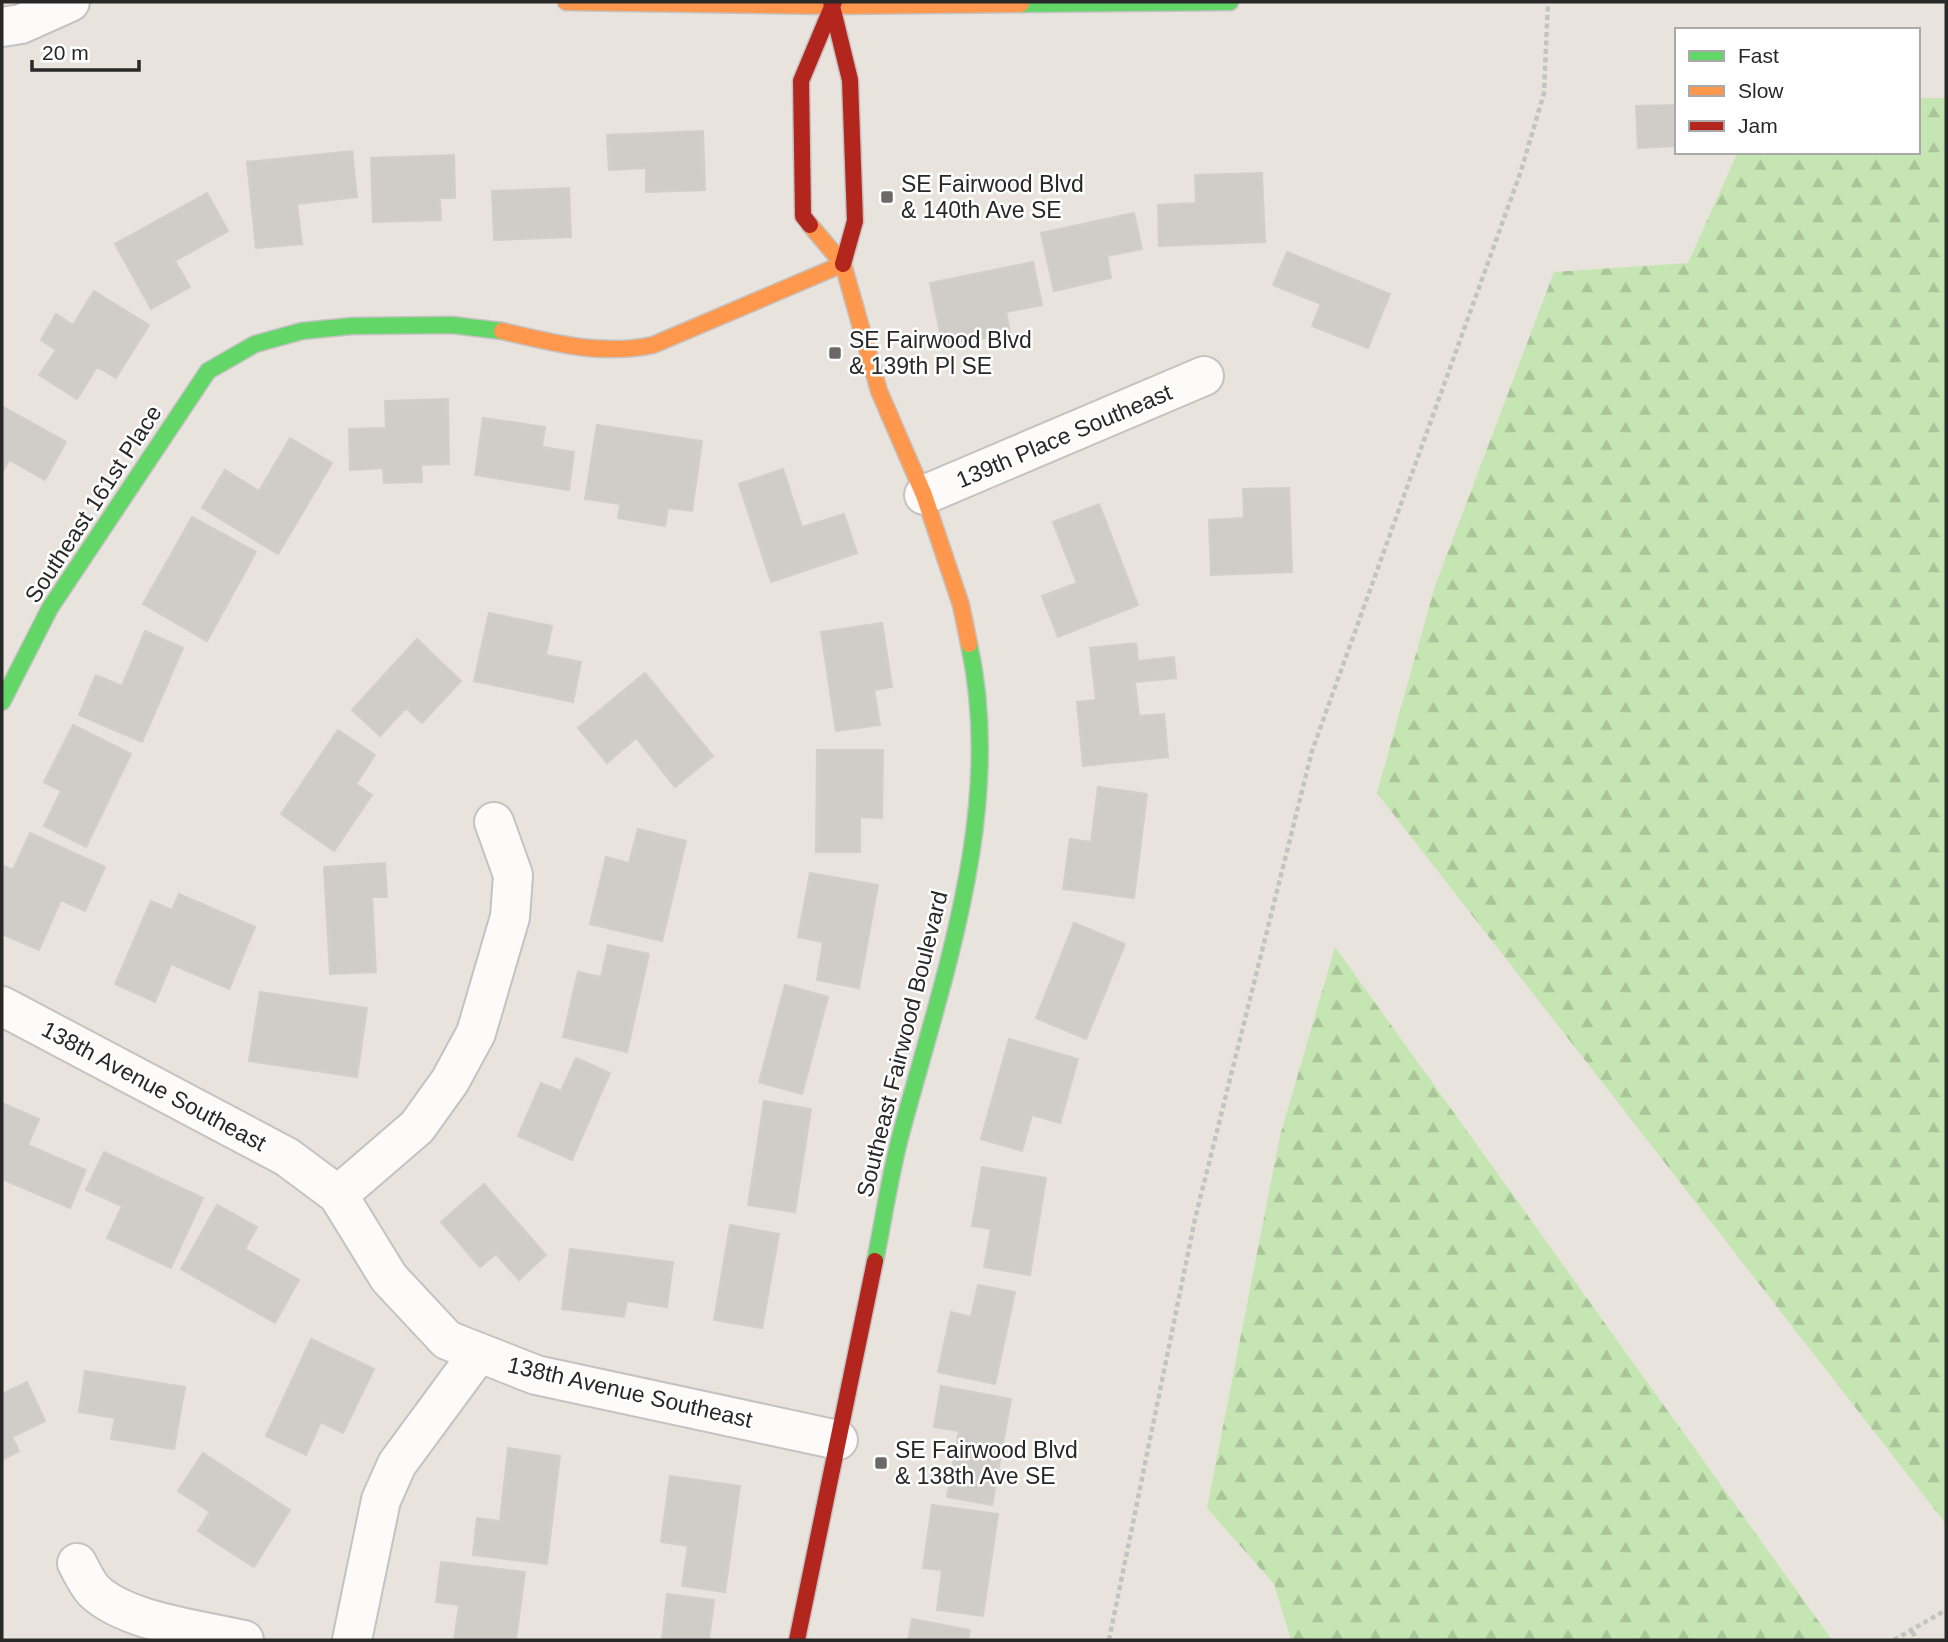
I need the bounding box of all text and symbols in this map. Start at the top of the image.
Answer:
scale bar [32,28,138,72]
legend [1675,28,1920,154]
text: 20 m [42,41,89,64]
text: Fast [1738,44,1779,67]
text: Slow [1738,79,1784,102]
text: Jam [1738,114,1778,137]
place label: SE Fairwood Blvd & 140th Ave SE [901,171,1084,223]
marker: SE Fairwood Blvd & 140th Ave SE [879,189,895,205]
place label: SE Fairwood Blvd & 139th Pl SE [849,327,1032,379]
marker: SE Fairwood Blvd & 139th Pl SE [827,345,843,361]
street label: 139th Place Southeast [952,379,1176,493]
street label: Southeast 161st Place [19,400,167,608]
street label: Southeast Fairwood Boulevard [851,888,953,1200]
street label: 138th Avenue Southeast [37,1016,271,1157]
street label: 138th Avenue Southeast [505,1351,755,1433]
place label: SE Fairwood Blvd & 138th Ave SE [895,1437,1078,1489]
marker: SE Fairwood Blvd & 138th Ave SE [873,1455,889,1471]

